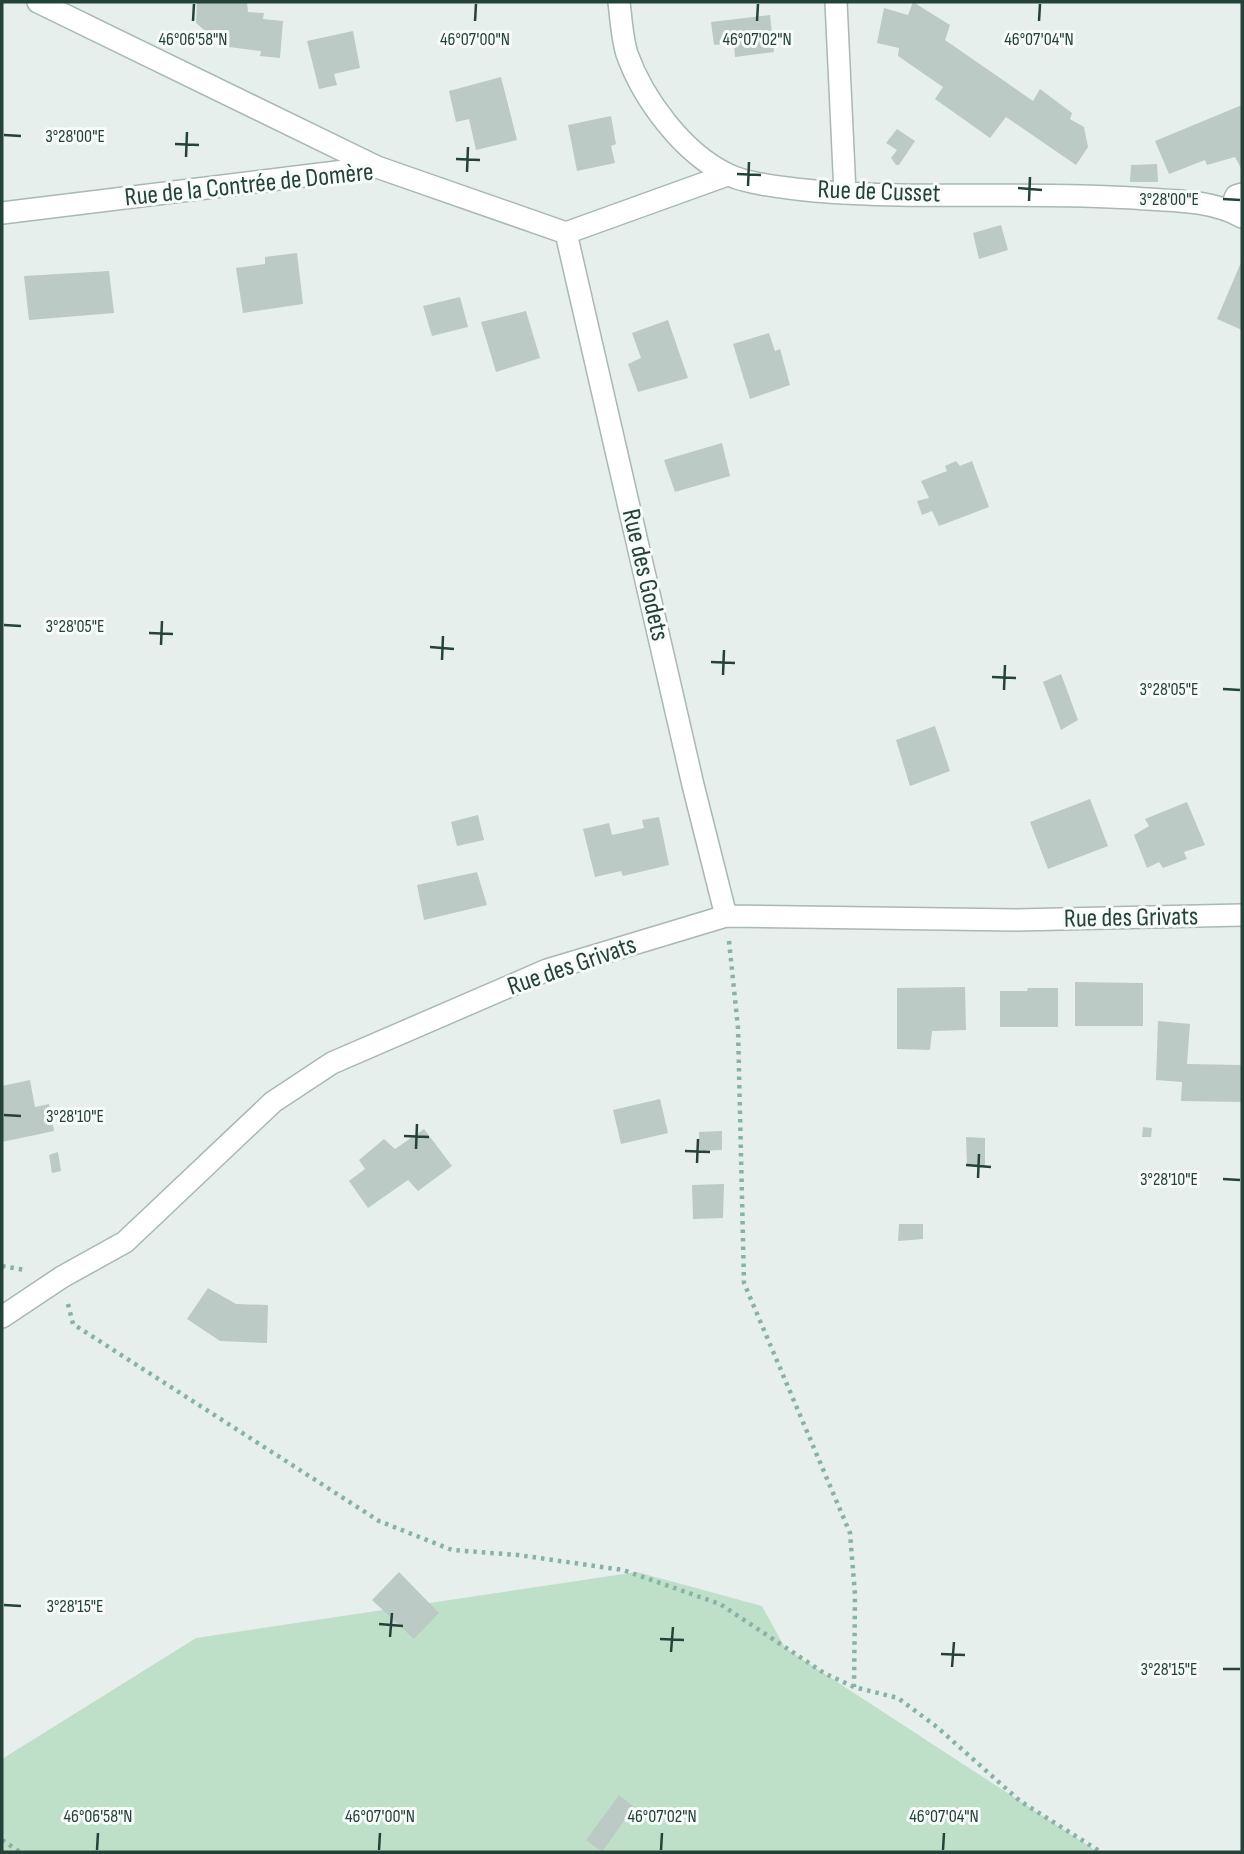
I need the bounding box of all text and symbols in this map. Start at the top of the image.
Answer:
text: 46°06'58"N [159,29,227,50]
text: 46°07'00"N [440,29,510,50]
text: 46°07'02"N [722,29,792,50]
text: 46°07'04"N [1004,29,1074,50]
text: 3°28'00"E [45,126,105,147]
street label: Rue de la Contrée de Domère [123,157,375,213]
street label: Rue de Cusset [817,174,941,210]
text: 3°28'00"E [1139,189,1199,210]
street label: Rue des Godets [615,506,675,644]
text: 3°28'05"E [46,616,104,637]
text: 3°28'05"E [1140,679,1198,700]
street label: Rue des Grivats [1064,901,1198,935]
street label: Rue des Grivats [503,929,641,1003]
text: 3°28'10"E [46,1106,104,1127]
text: 3°28'10"E [1140,1169,1198,1190]
text: 3°28'15"E [46,1596,104,1617]
text: 3°28'15"E [1140,1659,1198,1680]
text: 46°06'58"N [64,1806,132,1827]
text: 46°07'00"N [345,1806,415,1827]
text: 46°07'02"N [627,1806,697,1827]
text: 46°07'04"N [909,1806,979,1827]

